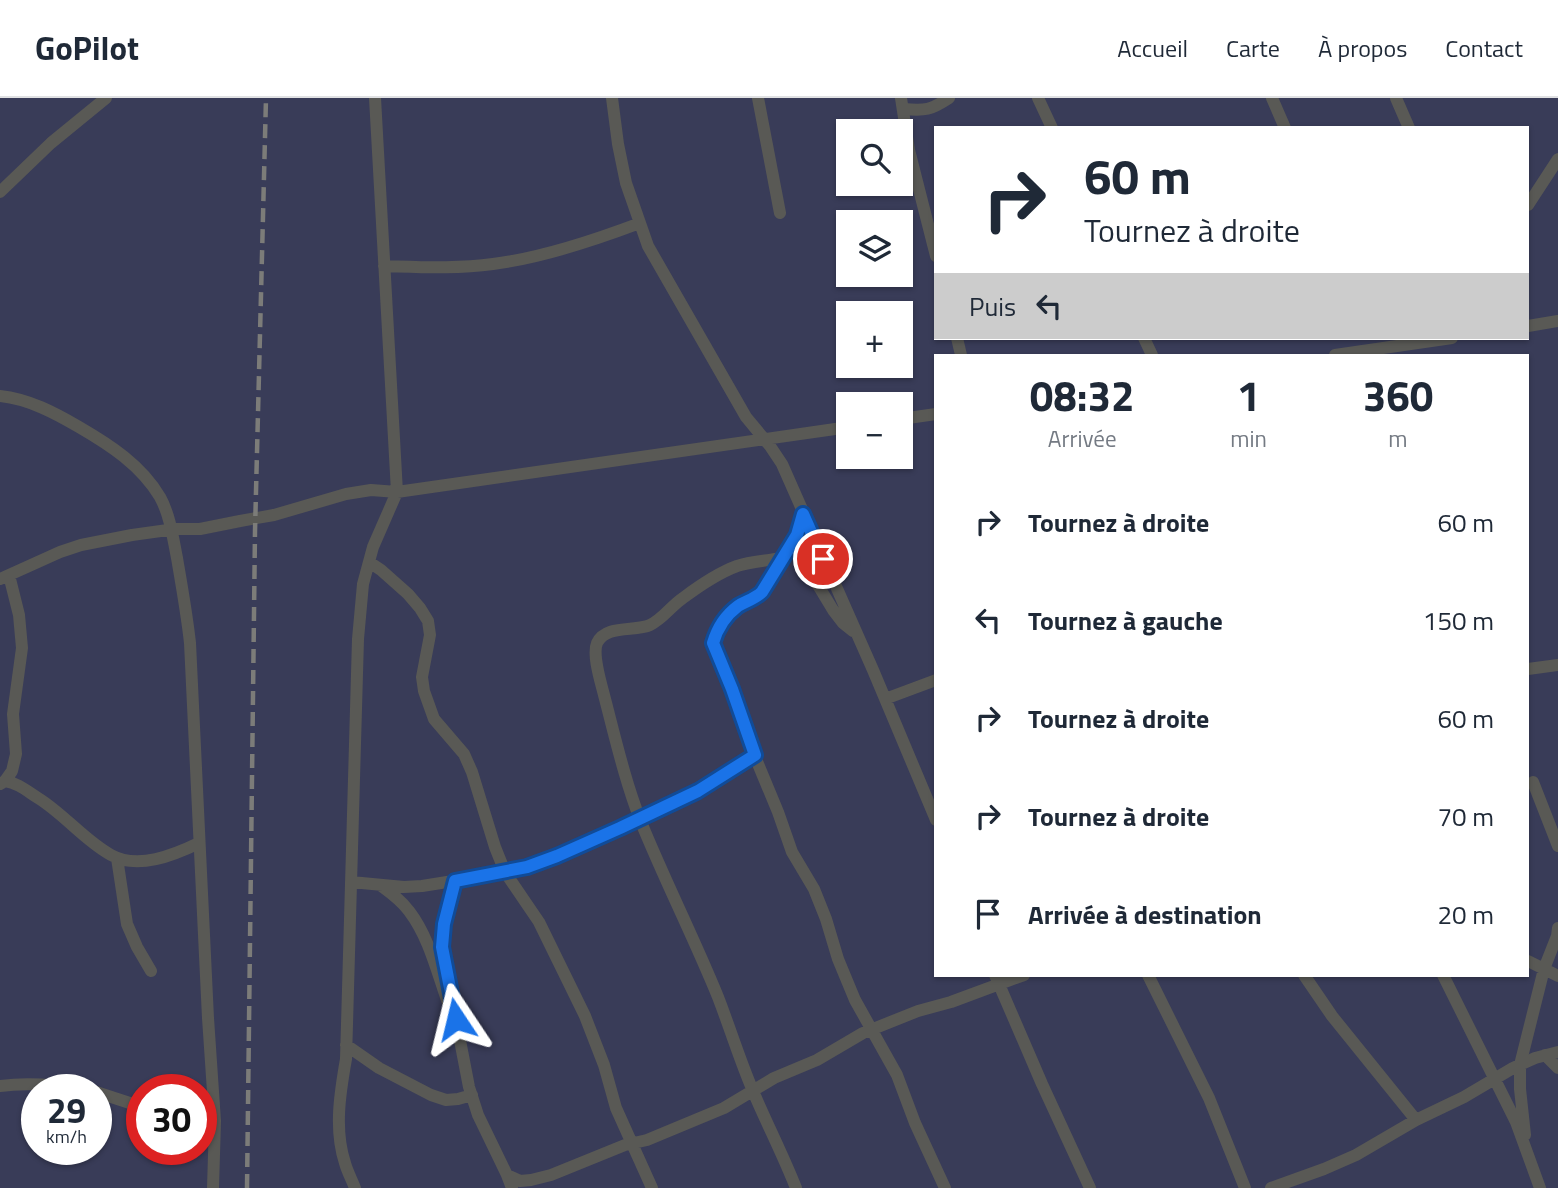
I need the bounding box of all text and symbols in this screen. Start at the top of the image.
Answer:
text: GoPilot [35,23,139,73]
text: Accueil [1117,30,1188,66]
text: Carte [1226,30,1280,66]
text: À propos [1318,30,1407,66]
text: Contact [1445,30,1523,66]
map controls [836,119,913,469]
button: search [836,119,913,196]
text: 60 m [1084,138,1191,213]
icon: right [969,154,1060,245]
text: Tournez à droite [1084,206,1300,254]
button: layers [836,210,913,287]
text: Puis [969,287,1016,326]
icon: left [1030,287,1068,325]
button: + [836,301,913,378]
text: 08:32 [1030,363,1135,427]
text: 1 [1237,363,1260,427]
text: 360 [1363,363,1433,427]
button: − [836,392,913,469]
text: Arrivée [1048,421,1117,456]
text: min [1230,421,1267,456]
text: m [1388,421,1408,456]
icon: right [969,503,1007,541]
text: Tournez à droite [1028,503,1209,542]
text: 60 m [1437,503,1494,542]
pin [793,529,853,589]
icon: arrive [804,540,842,578]
icon: left [969,601,1007,639]
text: Tournez à gauche [1028,601,1223,640]
text: 150 m [1423,601,1494,640]
icon: right [969,699,1007,737]
text: Tournez à droite [1028,699,1209,738]
text: 60 m [1437,699,1494,738]
icon: right [969,797,1007,835]
text: Tournez à droite [1028,797,1209,836]
text: 70 m [1437,797,1494,836]
icon: arrive [969,895,1007,933]
text: Arrivée à destination [1028,895,1262,934]
text: 20 m [1437,895,1494,934]
position arrow [419,982,493,1056]
speed limit sign: 30 [126,1074,217,1165]
text: 29 [47,1083,86,1137]
text: km/h [46,1123,87,1150]

